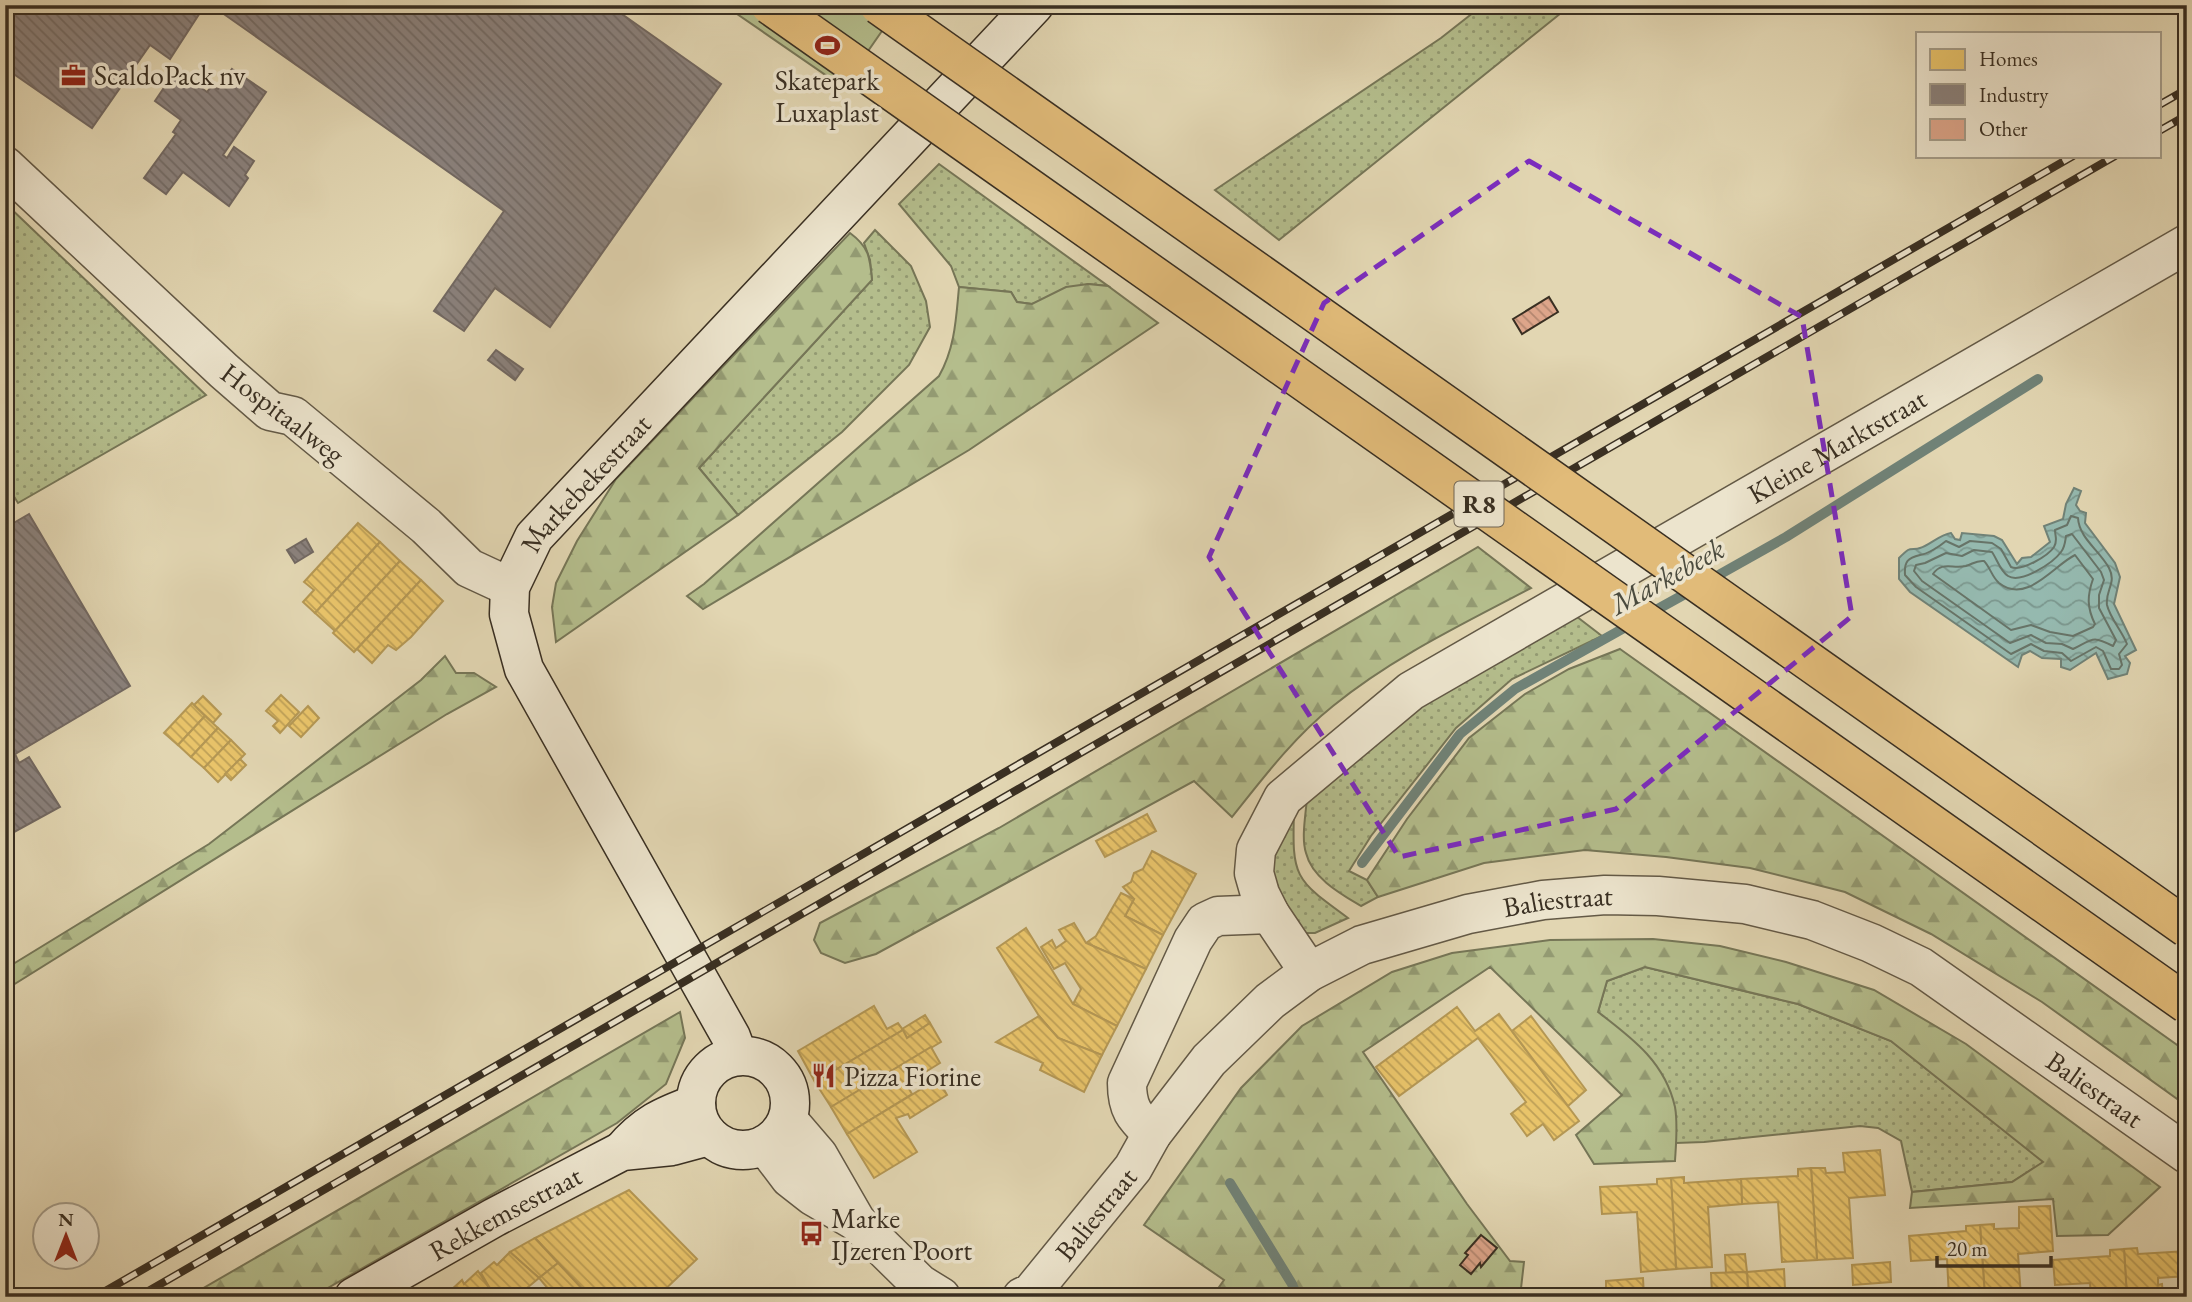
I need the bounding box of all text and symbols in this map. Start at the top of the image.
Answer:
sports icon: Skatepark Luxaplast [813,32,841,60]
legend [1916,32,2160,158]
text: Homes [1979,45,2038,72]
place label: ScaldoPack nv [94,57,246,93]
office icon: ScaldoPack nv [60,61,88,89]
place label: Skatepark Luxaplast [775,62,880,130]
text: Industry [1979,81,2049,108]
text: Other [1979,115,2028,142]
street label: Hospitaalweg [214,355,353,472]
street label: Kleine Marktstraat [1741,380,1933,511]
street label: Markebekestraat [512,406,659,558]
road number: R8 [1454,482,1504,526]
water label: Markebeek [1601,528,1732,624]
street label: Baliestraat [1500,877,1613,925]
street label: Baliestraat [2039,1043,2151,1136]
place label: Pizza Fiorine [844,1058,981,1094]
restaurant icon: Pizza Fiorine [810,1062,838,1090]
street label: Rekkemsestraat [422,1157,588,1269]
street label: Baliestraat [1047,1159,1145,1268]
north arrow [32,1200,102,1270]
place label: Marke IJzeren Poort [831,1200,972,1268]
text: N [58,1207,74,1232]
bus stop icon: Marke IJzeren Poort [797,1220,825,1248]
scale bar [1937,1225,2050,1269]
text: 20 m [1947,1235,1988,1262]

